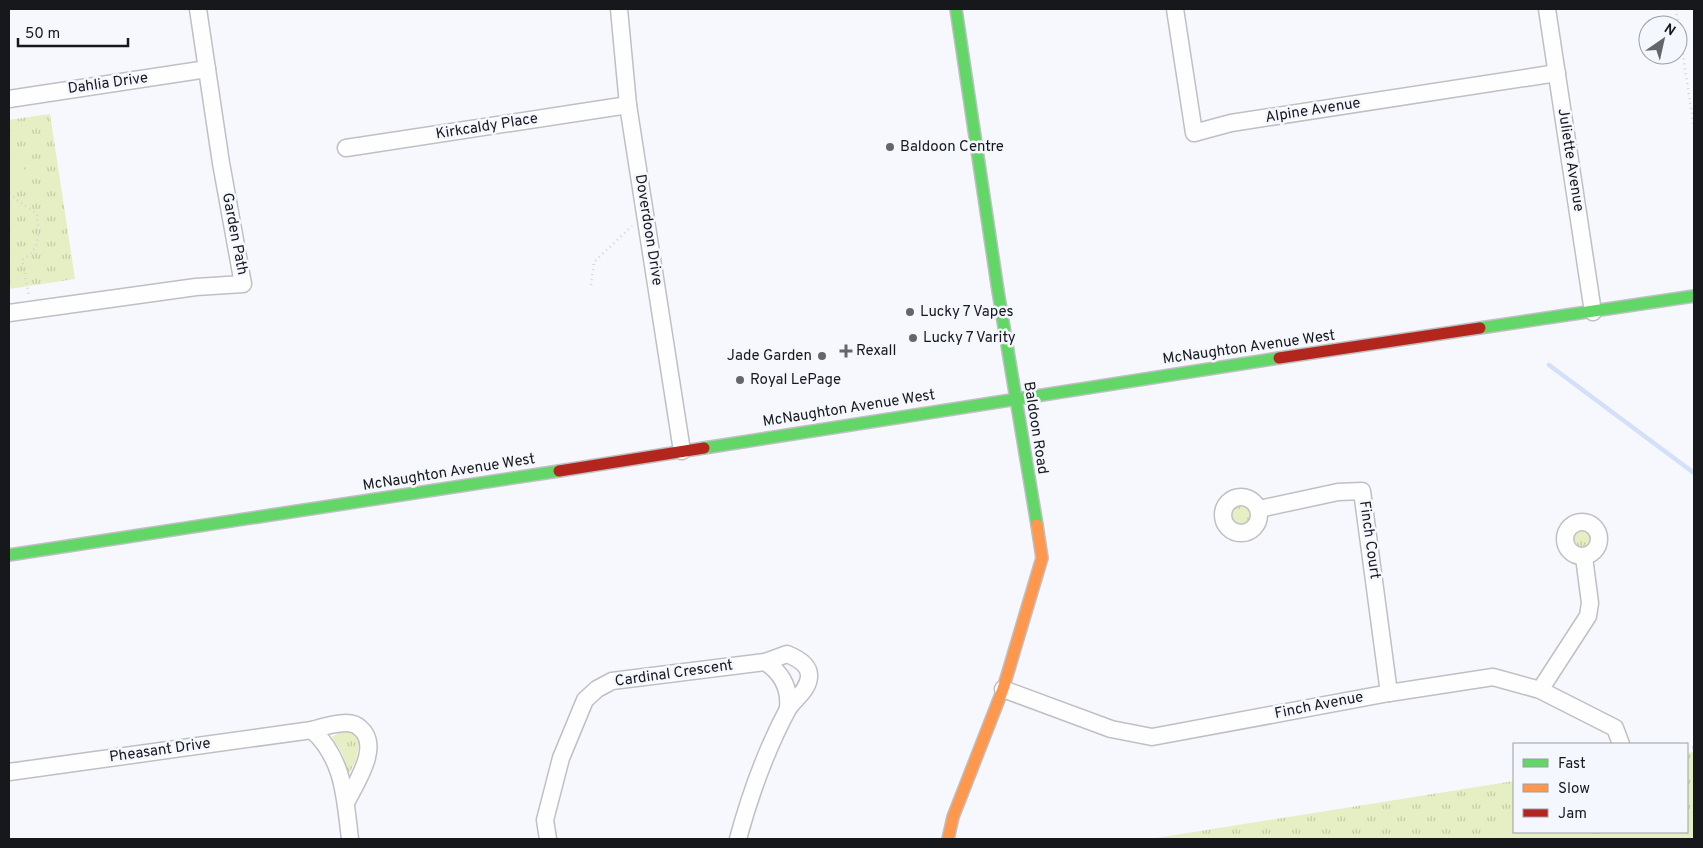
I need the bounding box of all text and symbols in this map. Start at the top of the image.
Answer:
scale bar [18,15,128,47]
north arrow [1638,15,1688,65]
text: N [1661,21,1678,40]
text: 50 m [25,25,60,44]
street label: Dahlia Drive [67,69,149,99]
street label: Alpine Avenue [1264,94,1362,128]
street label: Juliette Avenue [1552,107,1588,213]
street label: Kirkcaldy Place [435,110,539,144]
place label: Baldoon Centre [900,138,1004,157]
marker: Baldoon Centre [884,141,896,153]
street label: Doverdoon Drive [630,173,666,287]
street label: Garden Path [217,191,251,277]
place label: Lucky 7 Vapes [920,303,1014,322]
marker: Lucky 7 Vapes [904,306,916,318]
street label: McNaughton Avenue West [1162,326,1336,370]
place label: Lucky 7 Varity [923,329,1016,348]
marker: Lucky 7 Varity [907,332,919,344]
place label: Rexall [856,342,896,361]
marker: Rexall [840,345,852,357]
place label: Jade Garden [727,347,812,366]
marker: Jade Garden [816,350,828,362]
place label: Royal LePage [750,371,841,390]
marker: Royal LePage [734,374,746,386]
street label: Baldoon Road [1018,380,1052,476]
street label: McNaughton Avenue West [762,386,936,432]
street label: McNaughton Avenue West [362,450,536,496]
street label: Finch Court [1354,500,1384,580]
street label: Cardinal Crescent [614,656,734,692]
street label: Finch Avenue [1273,688,1365,724]
street label: Pheasant Drive [108,734,212,768]
legend [1513,743,1688,833]
text: Fast [1558,755,1586,774]
text: Slow [1558,780,1590,799]
text: Jam [1558,805,1587,824]

